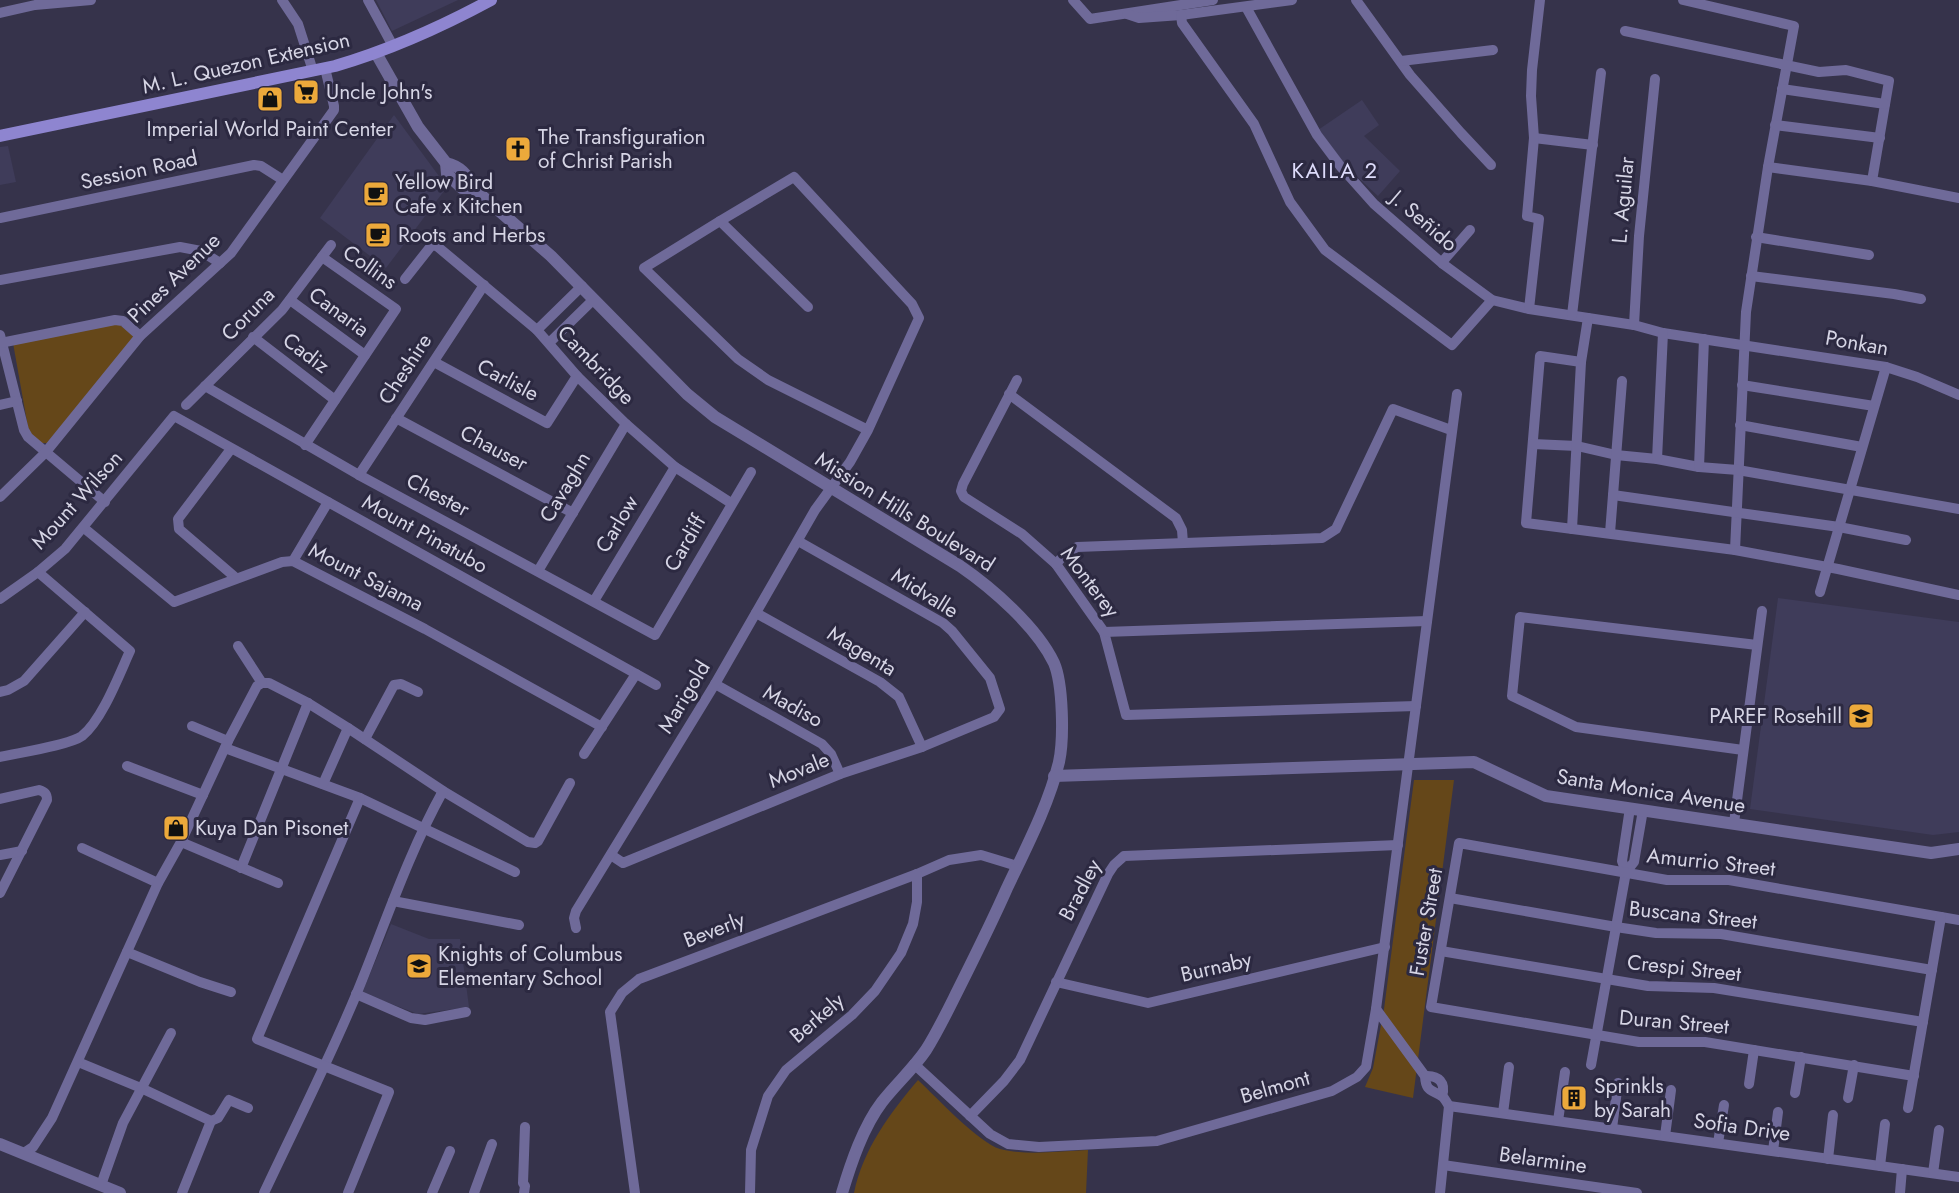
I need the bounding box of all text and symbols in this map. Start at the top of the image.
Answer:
street label: M. L. Quezon Extension [139,25,353,101]
supermarket icon: Uncle John's [291,77,321,107]
place label: Uncle John's [326,77,432,107]
shop icon: Imperial World Paint Center [255,84,285,114]
place label: Imperial World Paint Center [146,114,394,144]
place label: The Transfiguration of Christ Parish [538,122,706,176]
church icon: The Transfiguration of Christ Parish [503,134,533,164]
street label: Session Road [78,143,200,197]
district label: KAILA 2 [1291,154,1379,186]
street label: L. Aguilar [1604,155,1642,245]
place label: Yellow Bird Cafe x Kitchen [395,167,523,221]
cafe icon: Yellow Bird Cafe x Kitchen [361,179,391,209]
street label: J. Señido [1382,182,1464,259]
cafe icon: Roots and Herbs [363,220,393,250]
place label: Roots and Herbs [398,220,545,250]
street label: Pines Avenue [121,226,227,330]
street label: Collins [337,237,403,297]
street label: Coruna [214,280,282,348]
street label: Canaria [303,280,375,344]
street label: Cambridge [550,319,642,412]
street label: Ponkan [1823,323,1891,363]
street label: Cadiz [276,326,336,381]
street label: Cheshire [371,328,439,410]
street label: Carlisle [472,351,544,409]
street label: Chauser [455,418,534,479]
street label: Mount Wilson [24,444,130,556]
street label: Mission Hills Boulevard [809,445,1001,579]
street label: Cavaghn [532,446,598,528]
street label: Chester [401,466,476,525]
street label: Mount Pinatubo [357,487,493,581]
street label: Carlow [588,489,646,558]
street label: Cardiff [657,508,714,577]
street label: Mount Sajama [303,535,429,619]
street label: Monterey [1053,540,1127,624]
street label: Midvalle [886,561,965,625]
street label: Magenta [822,619,902,683]
street label: Marigold [651,655,717,739]
street label: Madiso [758,677,828,735]
place label: PAREF Rosehill [1709,701,1842,731]
school or university icon: PAREF Rosehill [1846,701,1876,731]
street label: Movale [764,744,834,796]
street label: Santa Monica Avenue [1554,761,1748,821]
shop icon: Kuya Dan Pisonet [161,813,191,843]
place label: Kuya Dan Pisonet [195,813,348,843]
street label: Amurrio Street [1645,840,1777,884]
street label: Bradley [1051,853,1109,926]
street label: Fuster Street [1402,866,1450,978]
street label: Buscana Street [1627,893,1759,937]
street label: Beverly [679,904,750,955]
place label: Knights of Columbus Elementary School [438,939,622,993]
street label: Burnaby [1178,944,1255,990]
street label: Crespi Street [1626,947,1742,989]
school or university icon: Knights of Columbus Elementary School [404,951,434,981]
street label: Berkely [783,985,851,1050]
street label: Duran Street [1618,1002,1730,1042]
street label: Belmont [1237,1063,1313,1111]
place label: Sprinkls by Sarah [1594,1071,1671,1125]
building icon: Sprinkls by Sarah [1559,1083,1589,1113]
street label: Sofia Drive [1692,1105,1793,1149]
street label: Belarmine [1497,1139,1589,1181]

